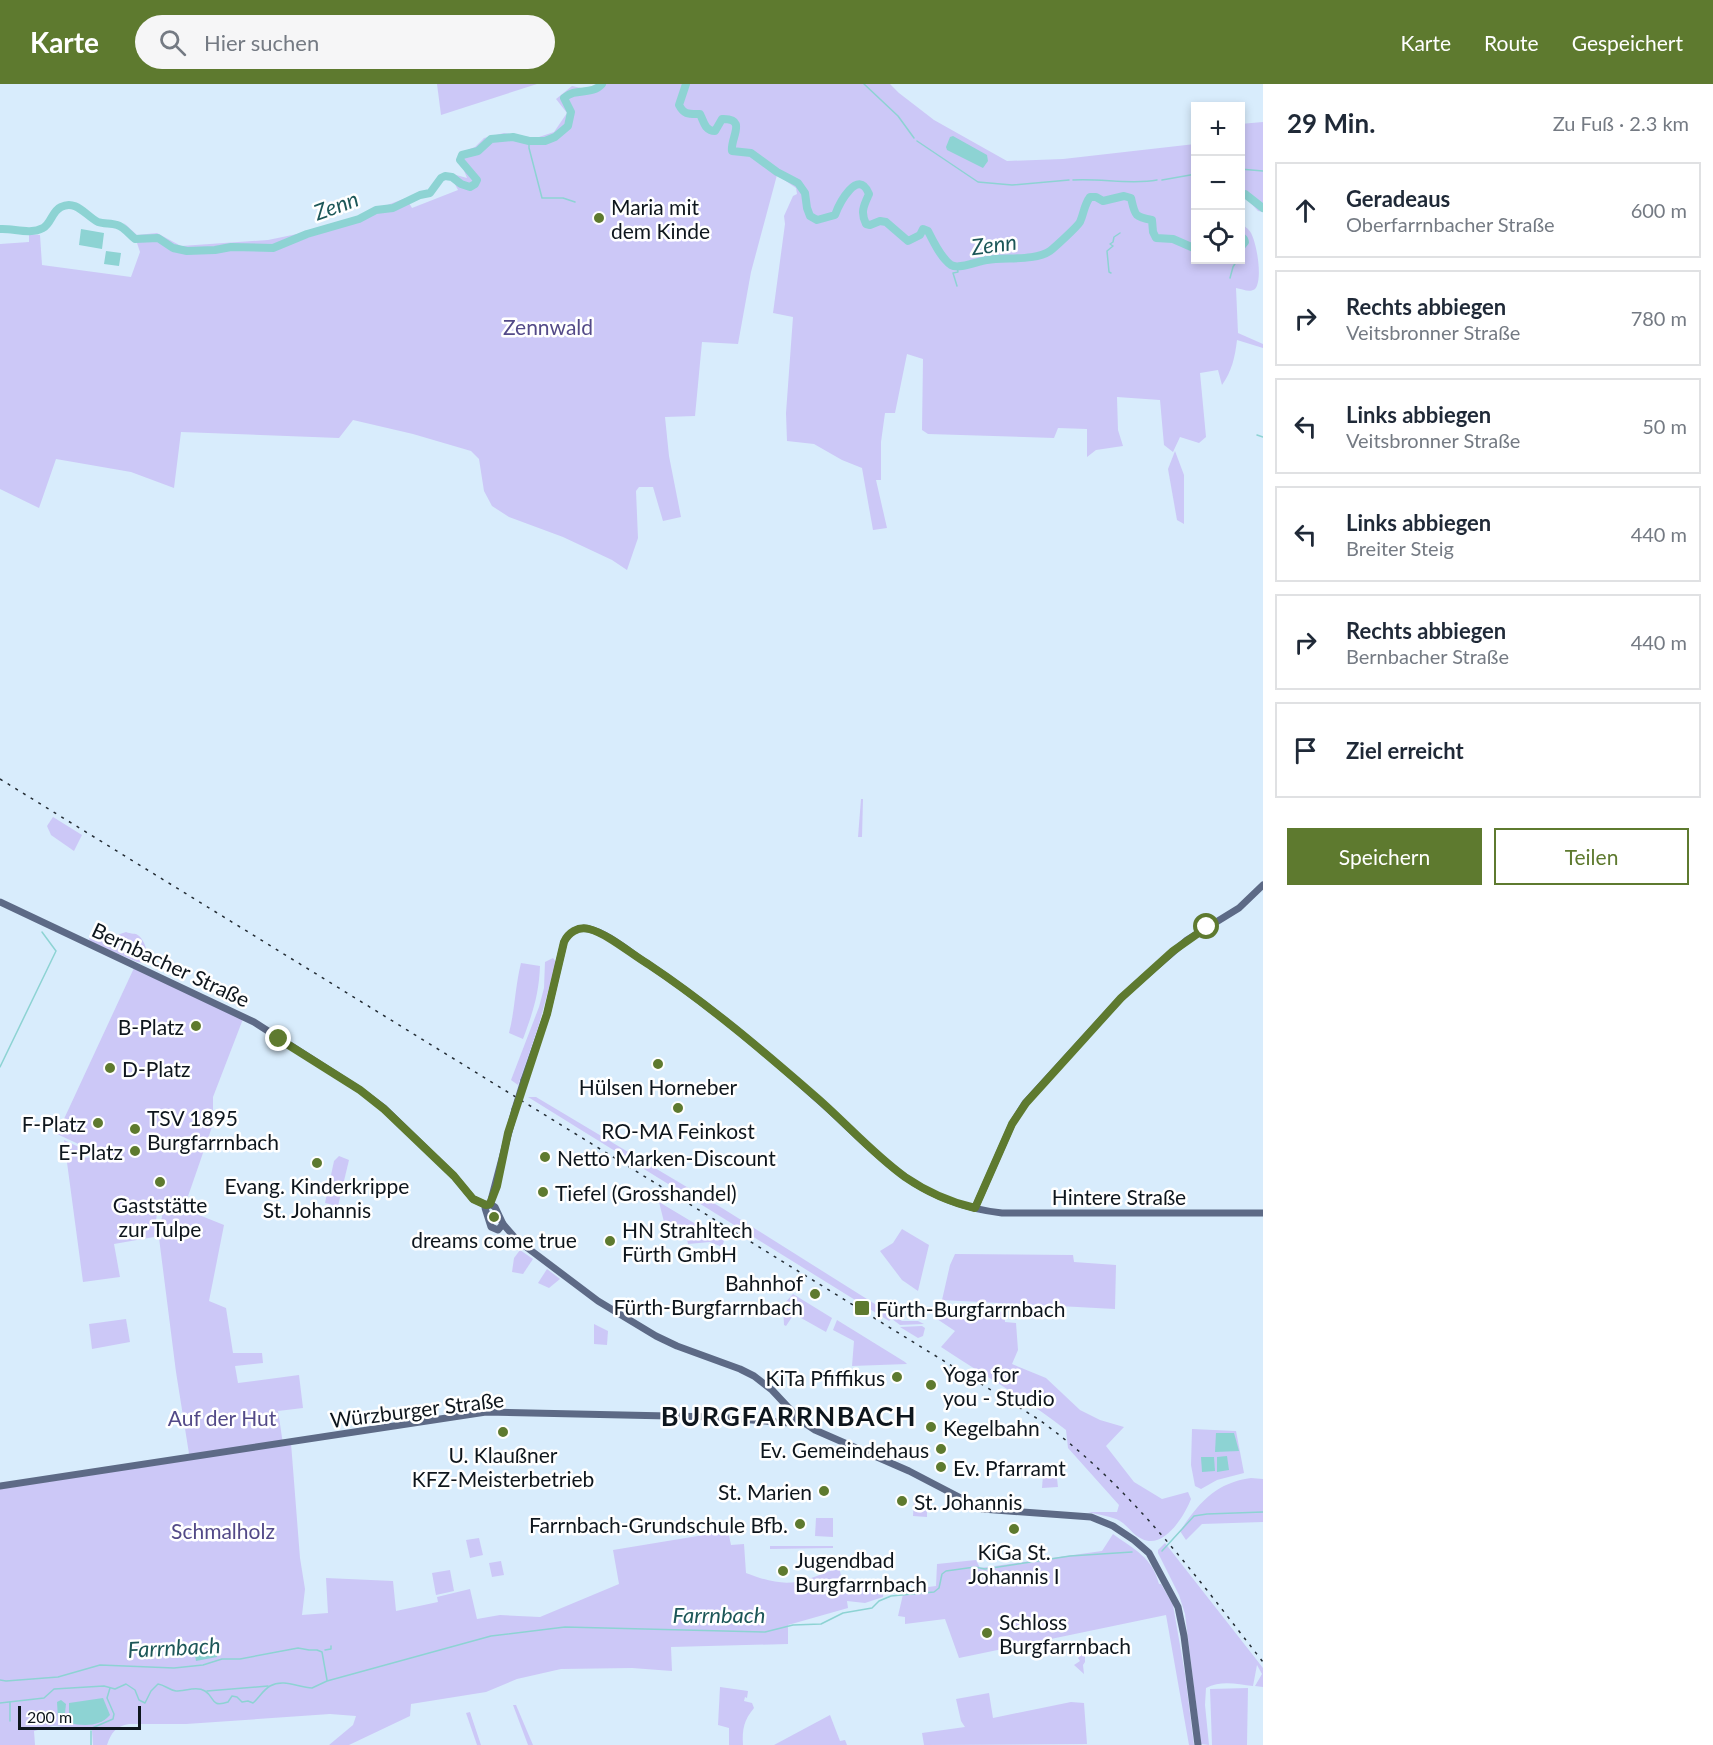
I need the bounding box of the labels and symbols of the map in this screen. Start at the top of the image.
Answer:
water label: Zenn [309,185,362,226]
place label: Maria mit dem Kinde [611,194,710,243]
marker: Maria mit dem Kinde [592,211,606,225]
water label: Zenn [969,228,1018,260]
park label: Zennwald [503,314,593,339]
route start [1193,913,1219,939]
street label: Bernbacher Straße [88,917,254,1011]
place label: B-Platz [118,1014,184,1039]
marker: B-Platz [189,1019,203,1033]
route end [265,1025,291,1051]
place label: D-Platz [122,1056,191,1081]
marker: Hülsen Horneber [651,1057,665,1071]
marker: D-Platz [103,1061,117,1075]
place label: Hülsen Horneber [579,1074,738,1099]
marker: RO-MA Feinkost [671,1101,685,1115]
place label: TSV 1895 Burgfarrnbach [147,1105,279,1154]
place label: F-Platz [22,1111,86,1136]
marker: F-Platz [91,1116,105,1130]
place label: RO-MA Feinkost [601,1118,755,1143]
marker: TSV 1895 Burgfarrnbach [128,1122,142,1136]
place label: E-Platz [58,1139,123,1164]
marker: E-Platz [128,1144,142,1158]
place label: Netto Marken-Discount [557,1145,776,1170]
marker: Netto Marken-Discount [538,1150,552,1164]
marker: Evang. Kinderkrippe St. Johannis [310,1156,324,1170]
place label: Evang. Kinderkrippe St. Johannis [225,1173,409,1222]
marker: Gaststätte zur Tulpe [153,1175,167,1189]
place label: Tiefel (Grosshandel) [555,1180,737,1205]
street label: Hintere Straße [1052,1184,1186,1209]
marker: Tiefel (Grosshandel) [536,1185,550,1199]
place label: Gaststätte zur Tulpe [113,1192,207,1241]
marker: dreams come true [487,1210,501,1224]
place label: HN Strahltech Fürth GmbH [622,1217,753,1266]
place label: dreams come true [411,1227,577,1252]
marker: HN Strahltech Fürth GmbH [603,1234,617,1248]
place label: Bahnhof Fürth-Burgfarrnbach [613,1270,804,1319]
marker: Bahnhof Fürth-Burgfarrnbach [808,1287,822,1301]
place label: Fürth-Burgfarrnbach [876,1296,1066,1321]
marker: Fürth-Burgfarrnbach [853,1299,871,1317]
place label: Yoga for you - Studio [943,1361,1055,1410]
place label: KiTa Pfiffikus [766,1365,885,1390]
marker: KiTa Pfiffikus [890,1370,904,1384]
marker: Yoga for you - Studio [924,1378,938,1392]
street label: Würzburger Straße [329,1386,505,1432]
district label: BURGFARRNBACH [661,1399,917,1432]
park label: Auf der Hut [168,1405,277,1430]
place label: Kegelbahn [943,1415,1040,1440]
marker: Kegelbahn [924,1420,938,1434]
marker: U. Klaußner KFZ-Meisterbetrieb [496,1425,510,1439]
place label: Ev. Gemeindehaus [760,1437,929,1462]
place label: U. Klaußner KFZ-Meisterbetrieb [412,1442,594,1491]
marker: Ev. Gemeindehaus [934,1442,948,1456]
place label: Ev. Pfarramt [953,1455,1066,1480]
marker: Ev. Pfarramt [934,1460,948,1474]
place label: St. Marien [718,1479,812,1504]
marker: St. Marien [817,1484,831,1498]
place label: St. Johannis [914,1489,1022,1514]
marker: St. Johannis [895,1494,909,1508]
place label: Farrnbach-Grundschule Bfb. [529,1512,788,1537]
marker: Farrnbach-Grundschule Bfb. [793,1517,807,1531]
park label: Schmalholz [171,1518,275,1543]
marker: KiGa St. Johannis I [1007,1522,1021,1536]
place label: KiGa St. Johannis I [968,1539,1060,1588]
place label: Jugendbad Burgfarrnbach [795,1547,927,1596]
marker: Jugendbad Burgfarrnbach [776,1564,790,1578]
water label: Farrnbach [673,1601,765,1628]
place label: Schloss Burgfarrnbach [999,1609,1131,1658]
marker: Schloss Burgfarrnbach [980,1626,994,1640]
water label: Farrnbach [127,1631,221,1663]
scale bar [18,1703,141,1730]

